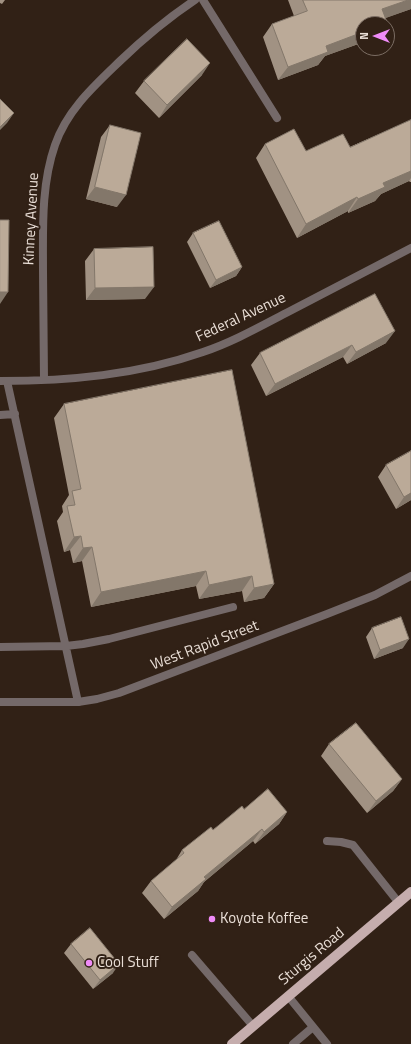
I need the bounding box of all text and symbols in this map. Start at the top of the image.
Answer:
north arrow [355,16,395,56]
text: N [356,32,372,40]
street label: Kinney Avenue [21,172,43,266]
street label: Federal Avenue [193,289,289,347]
street label: West Rapid Street [149,617,261,675]
place label: Koyote Koffee [220,910,308,928]
marker: Koyote Koffee [207,914,217,924]
street label: Sturgis Road [276,924,348,990]
place label: Cool Stuff [97,954,159,972]
marker: Cool Stuff [84,958,94,968]

